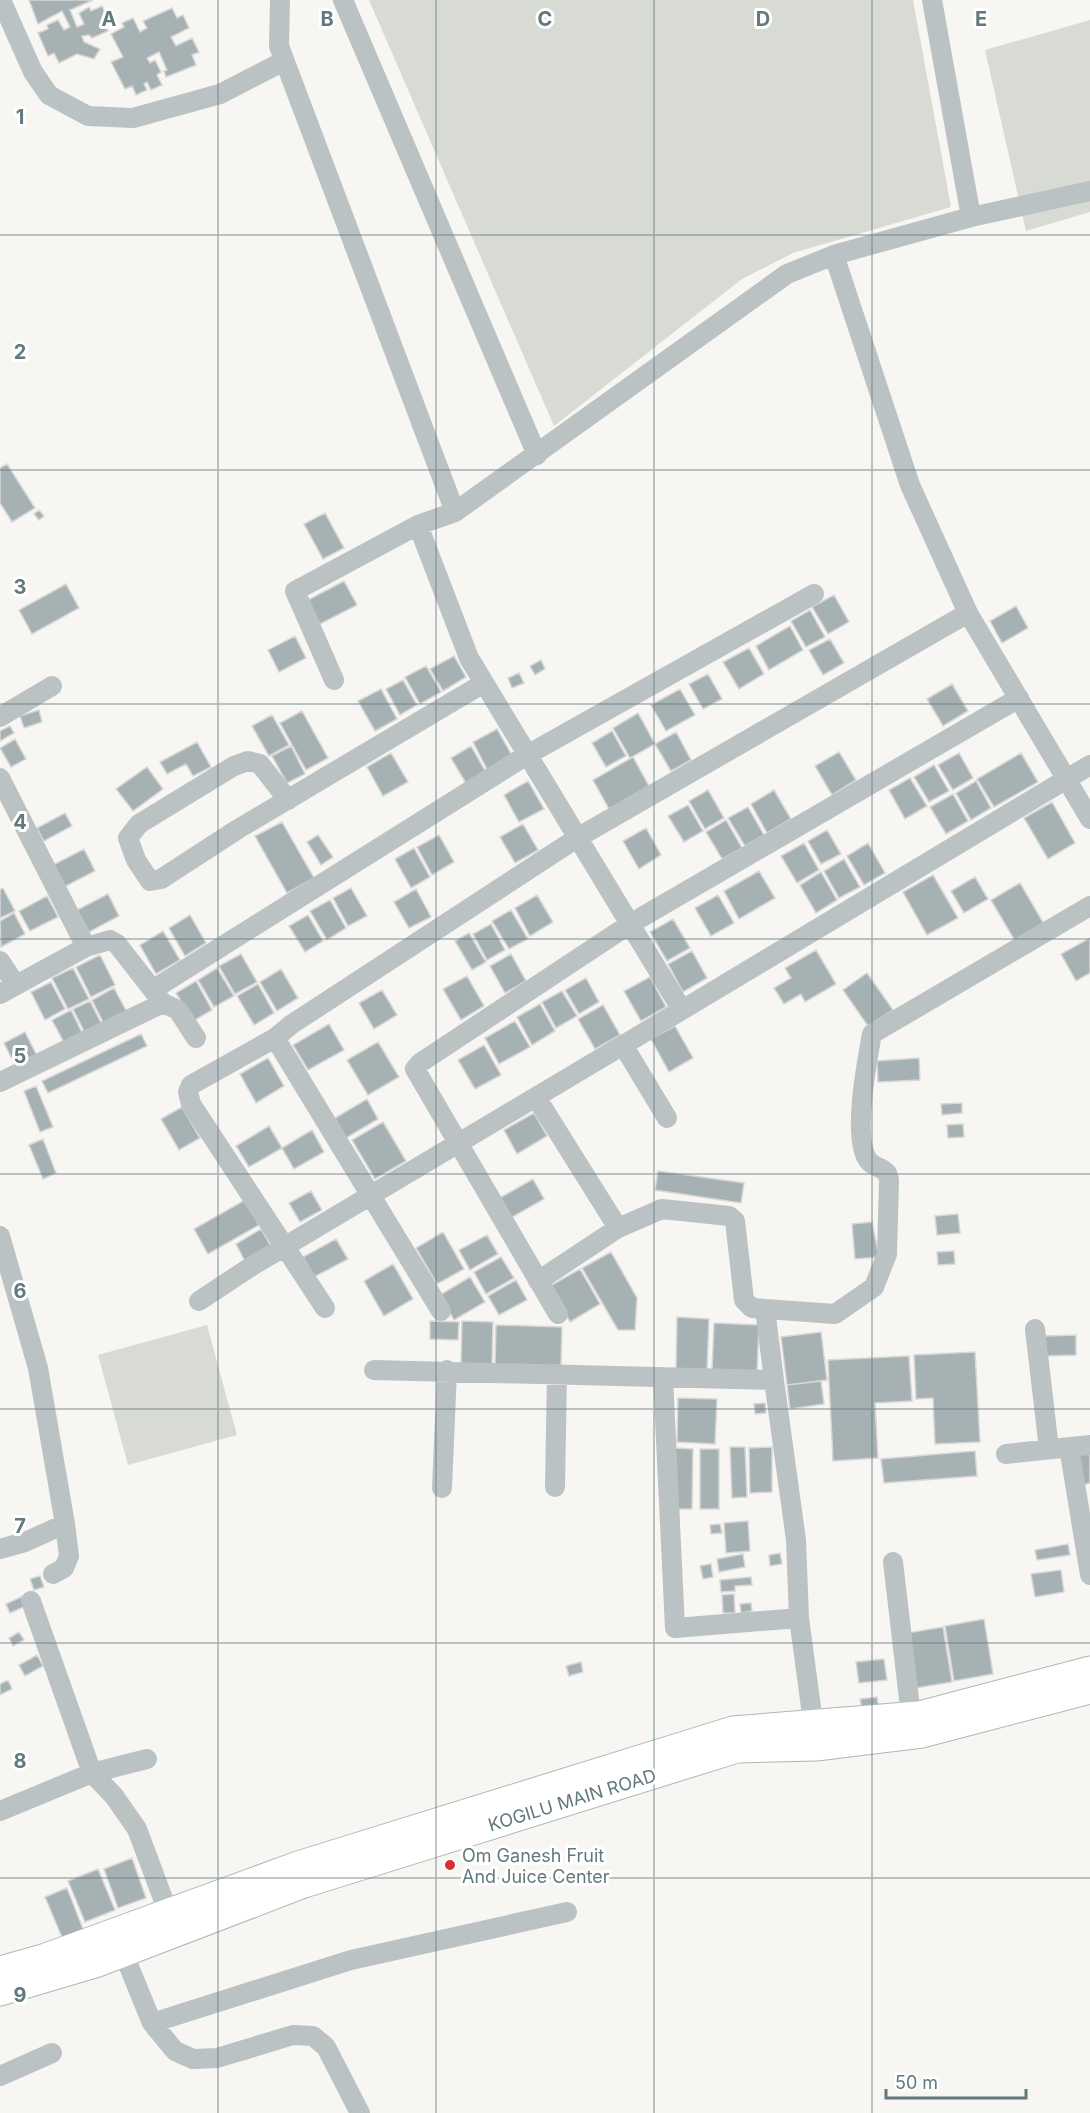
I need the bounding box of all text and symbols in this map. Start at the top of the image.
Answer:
text: A [102,7,117,31]
text: B [320,7,334,31]
text: C [538,7,552,31]
text: D [756,7,770,31]
text: E [975,7,987,31]
text: 1 [16,105,24,129]
text: 2 [14,340,26,364]
text: 3 [14,575,26,599]
text: 4 [13,810,27,834]
text: 5 [14,1044,26,1068]
text: 6 [14,1279,27,1303]
text: 7 [14,1514,26,1538]
text: 8 [13,1749,27,1773]
street label: KOGILU MAIN ROAD [486,1764,658,1836]
place label: Om Ganesh Fruit And Juice Center [462,1845,610,1887]
marker: Om Ganesh Fruit And Juice Center [443,1858,457,1872]
text: 9 [14,1983,27,2007]
scale bar [886,2062,1026,2100]
text: 50 m [895,2072,938,2093]

